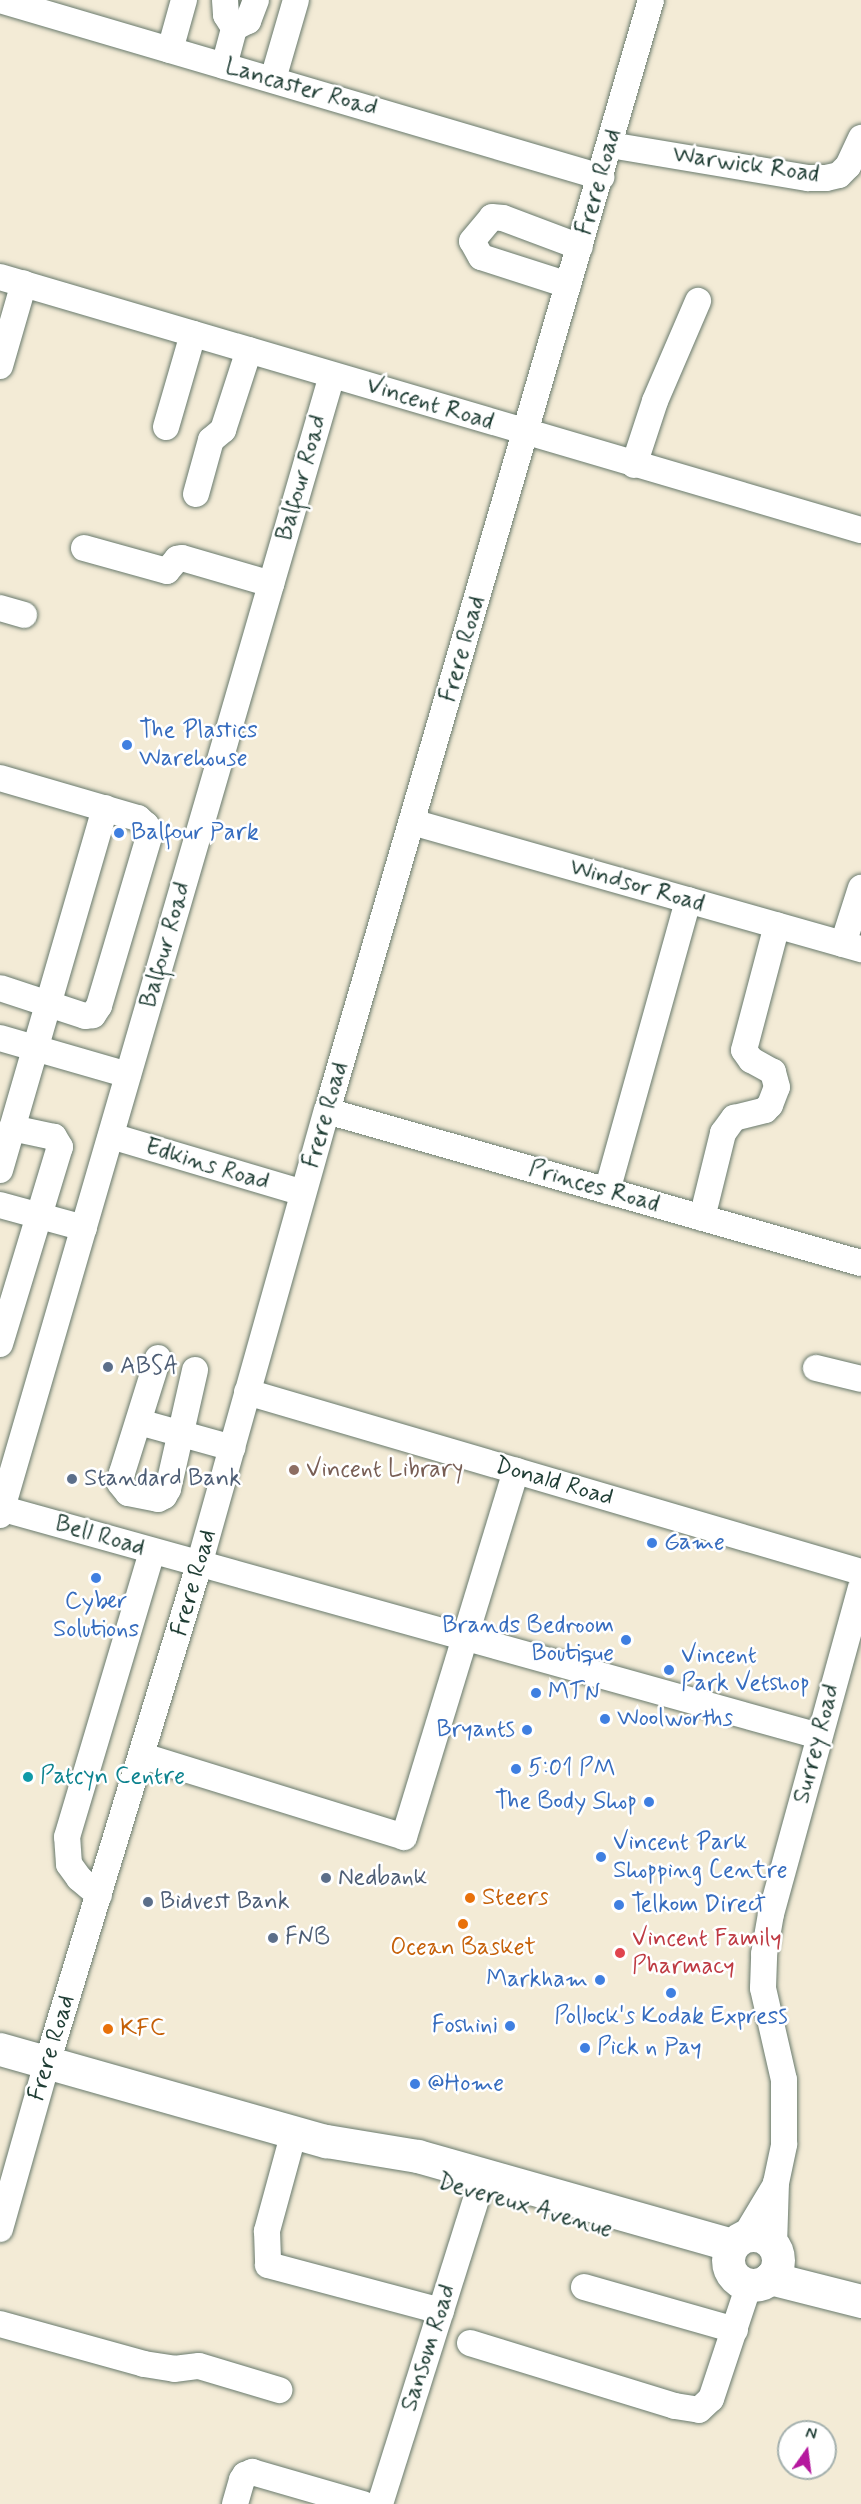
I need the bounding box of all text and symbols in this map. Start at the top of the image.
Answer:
street label: Lancaster Road [223,53,379,123]
street label: Frere Road [570,125,628,239]
street label: Warwick Road [671,141,821,189]
street label: Vincent Road [363,371,497,437]
street label: Balfour Road [271,413,333,543]
street label: Frere Road [434,592,492,706]
place label: The Plastics Warehouse [139,717,257,773]
marker: The Plastics Warehouse [120,738,134,752]
place label: Balfour Park [131,819,258,847]
marker: Balfour Park [112,826,126,840]
street label: Windsor Road [567,853,707,919]
street label: Balfour Road [135,880,197,1010]
street label: Frere Road [297,1058,355,1172]
street label: Edkins Road [142,1133,272,1197]
street label: Princes Road [526,1155,662,1219]
place label: ABSA [120,1353,178,1381]
marker: ABSA [101,1360,115,1374]
street label: Donald Road [492,1451,616,1513]
place label: Vincent Library [306,1456,467,1484]
marker: Vincent Library [287,1463,301,1477]
place label: Standard Bank [84,1465,241,1493]
marker: Standard Bank [65,1472,79,1486]
street label: Bell Road [52,1509,148,1563]
street label: Frere Road [165,1526,223,1640]
place label: Game [664,1529,725,1557]
marker: Game [645,1536,659,1550]
marker: Cyber Solutions [89,1571,103,1585]
place label: Cyber Solutions [53,1588,139,1644]
place label: Brands Bedroom Boutique [442,1612,614,1668]
marker: Brands Bedroom Boutique [619,1633,633,1647]
place label: Vincent Park Vetshop [681,1642,810,1698]
marker: Vincent Park Vetshop [662,1663,676,1677]
place label: MTN [548,1679,600,1707]
street label: Surrey Road [787,1681,847,1807]
marker: MTN [529,1686,543,1700]
place label: Woolworths [617,1705,733,1733]
marker: Woolworths [598,1712,612,1726]
place label: Bryants [436,1716,515,1744]
marker: Bryants [520,1723,534,1737]
place label: 5:01 PM [528,1755,616,1783]
marker: 5:01 PM [509,1762,523,1776]
place label: Patcyn Centre [40,1763,189,1791]
marker: Patcyn Centre [21,1770,35,1784]
place label: The Body Shop [495,1788,637,1816]
marker: The Body Shop [642,1795,656,1809]
place label: Vincent Park Shopping Centre [613,1829,783,1885]
marker: Vincent Park Shopping Centre [594,1850,608,1864]
place label: Nedbank [338,1864,427,1892]
marker: Nedbank [319,1871,333,1885]
place label: Steers [482,1884,549,1912]
place label: Bidvest Bank [160,1888,290,1916]
marker: Steers [463,1891,477,1905]
place label: Telkom Direct [631,1891,765,1919]
marker: Bidvest Bank [141,1895,155,1909]
marker: Telkom Direct [612,1898,626,1912]
marker: Ocean Basket [456,1917,470,1931]
place label: FNB [285,1924,330,1952]
place label: Vincent Family Pharmacy [632,1925,783,1981]
marker: FNB [266,1931,280,1945]
place label: Ocean Basket [390,1934,536,1962]
marker: Vincent Family Pharmacy [613,1946,627,1960]
place label: Markham [486,1966,588,1994]
marker: Markham [593,1973,607,1987]
marker: Pollock's Kodak Express [664,1986,678,2000]
street label: Frere Road [22,1991,82,2105]
place label: Pollock's Kodak Express [552,2003,790,2031]
place label: Foshini [432,2012,498,2040]
place label: KFC [120,2015,165,2043]
marker: Foshini [503,2019,517,2033]
marker: KFC [101,2022,115,2036]
place label: Pick n Pay [597,2034,702,2062]
marker: Pick n Pay [578,2041,592,2055]
place label: @Home [427,2070,504,2098]
marker: @Home [408,2077,422,2091]
street label: Devereux Avenue [436,2168,614,2244]
street label: Sansom Road [395,2281,463,2415]
north arrow [777,2420,837,2480]
text: N [803,2423,819,2445]

